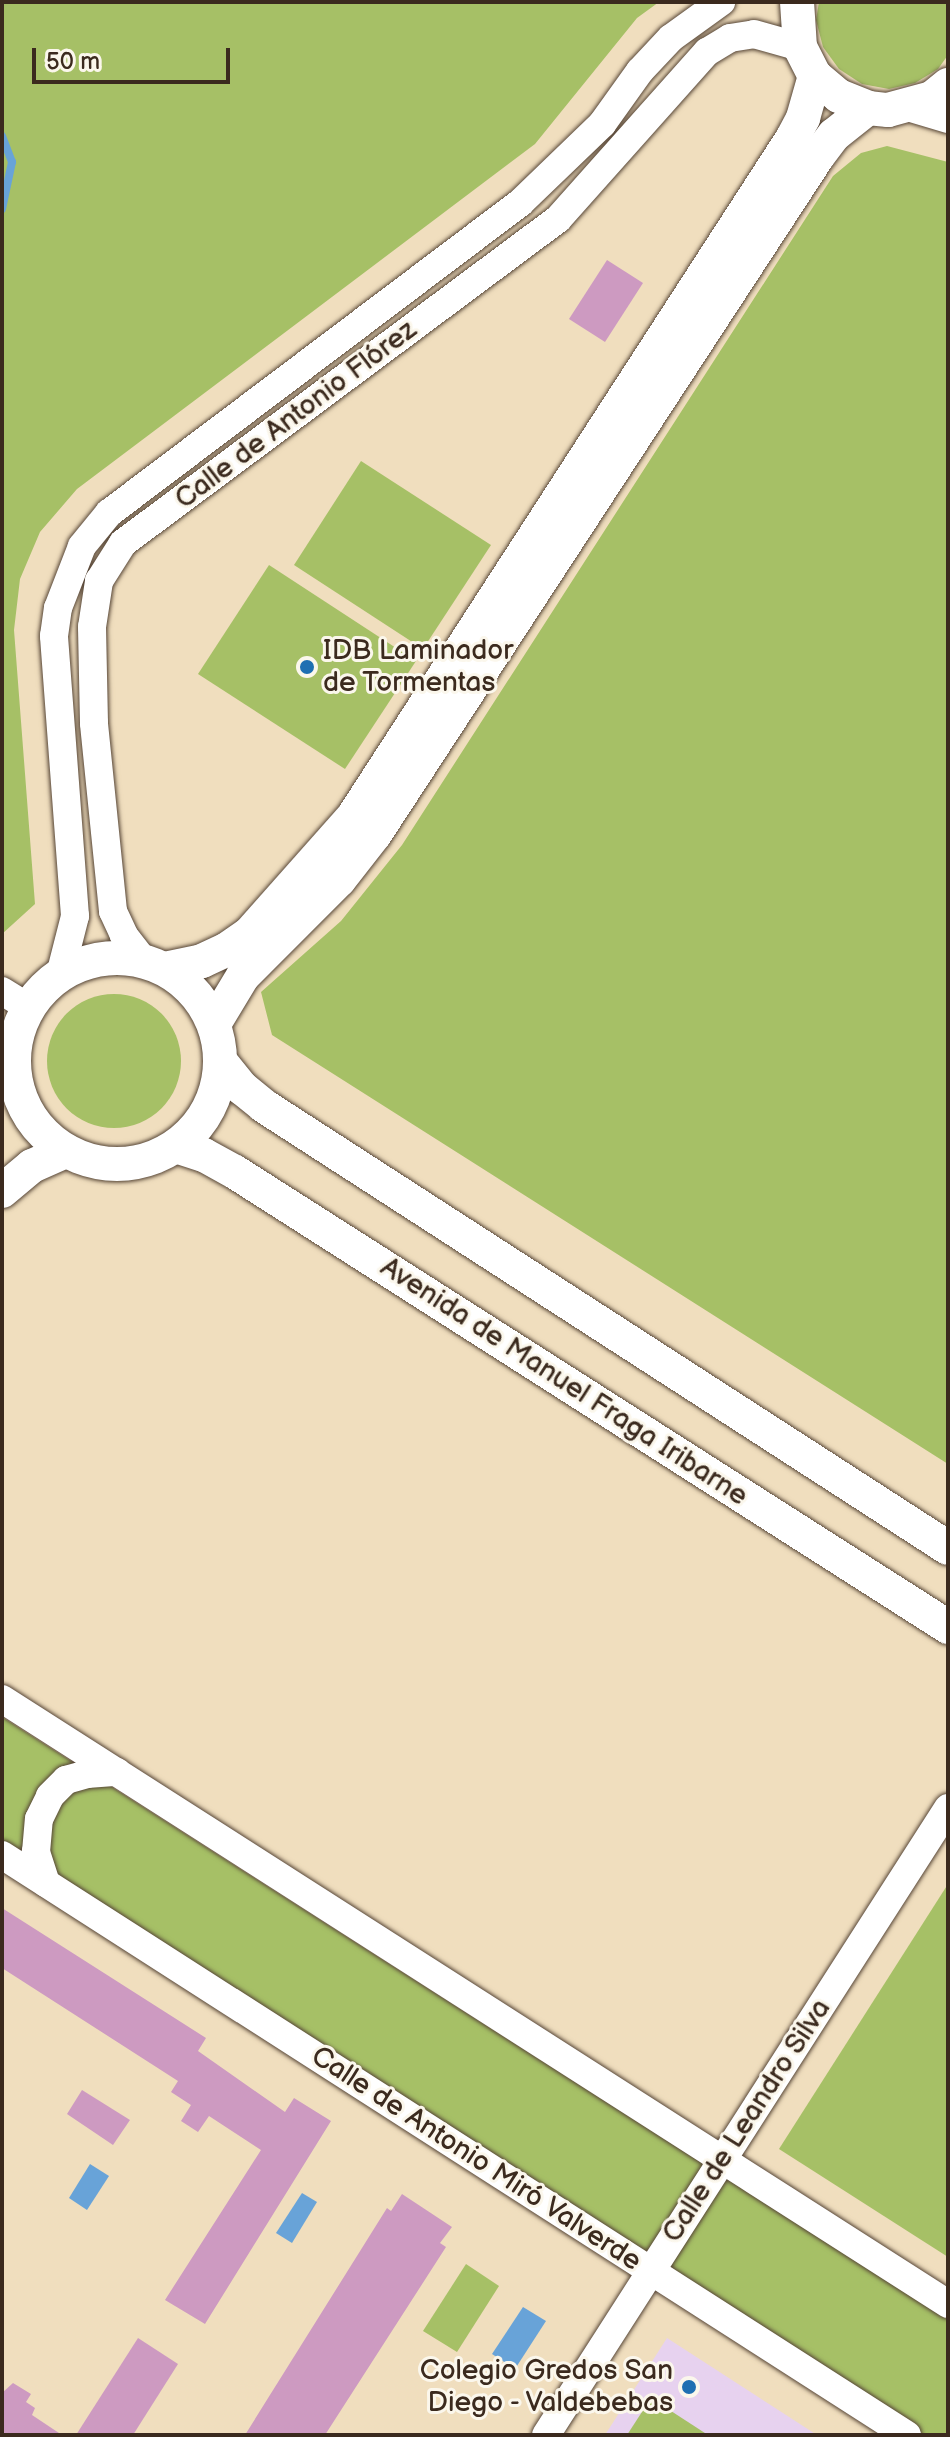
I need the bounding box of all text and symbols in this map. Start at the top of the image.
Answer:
scale bar [36,32,234,82]
text: 50 m [46,47,100,76]
street label: Calle de Antonio Flórez [169,313,423,517]
place label: IDB Laminador de Tormentas [323,634,513,700]
marker: IDB Laminador de Tormentas [298,658,316,676]
street label: Avenida de Manuel Fraga Iribarne [374,1251,754,1513]
street label: Calle de Leandro Silva [656,1993,838,2249]
street label: Calle de Antonio Miró Valverde [304,2039,648,2279]
place label: Colegio Gredos San Diego - Valdebebas [419,2354,673,2420]
marker: Colegio Gredos San Diego - Valdebebas [680,2378,698,2396]

